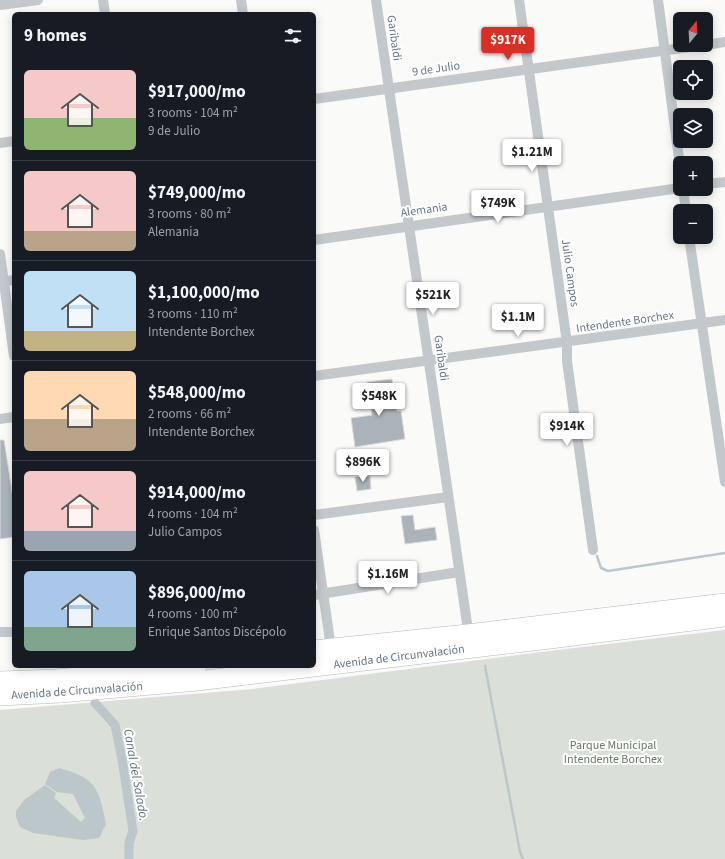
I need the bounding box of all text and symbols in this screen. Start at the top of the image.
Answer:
north arrow [673,12,713,52]
map controls [673,12,713,244]
street label: Garibaldi [382,14,406,62]
text: 9 homes [24,24,86,48]
icon: filters [282,25,304,47]
pin: $917K [480,27,536,61]
text: $917K [490,31,526,49]
street label: 9 de Julio [411,57,461,81]
button: locate [673,60,713,100]
text: $917,000/mo [148,80,246,104]
icon: home [56,86,104,134]
text: 3 rooms · 104 m² [148,104,238,122]
button: layers [673,108,713,148]
text: 9 de Julio [148,122,200,140]
pin: $1.21M [499,139,565,173]
text: $1.21M [511,143,553,161]
button: + [673,156,713,196]
text: $749,000/mo [148,181,246,205]
icon: home [56,187,104,235]
pin: $749K [470,190,526,224]
text: $749K [480,194,516,212]
street label: Alemania [399,198,449,222]
button: − [673,204,713,244]
text: 3 rooms · 80 m² [148,205,231,223]
text: Alemania [148,223,199,241]
street label: Julio Campos [557,238,583,308]
text: $1,100,000/mo [148,281,260,305]
pin: $521K [405,282,461,316]
text: $521K [415,286,451,304]
icon: home [56,287,104,335]
pin: $1.1M [490,304,546,338]
text: 3 rooms · 110 m² [148,305,238,323]
street label: Intendente Borchex [575,307,676,337]
text: $1.1M [501,308,535,326]
text: Intendente Borchex [148,323,255,341]
street label: Garibaldi [429,334,453,382]
text: $548,000/mo [148,381,246,405]
pin: $548K [351,383,407,417]
icon: home [56,387,104,435]
text: $548K [361,387,397,405]
text: 2 rooms · 66 m² [148,405,231,423]
pin: $914K [539,413,595,447]
text: $914K [549,417,585,435]
text: Intendente Borchex [148,423,255,441]
pin: $896K [335,449,391,483]
text: $896K [345,453,381,471]
text: $914,000/mo [148,481,246,505]
icon: home [56,487,104,535]
text: 4 rooms · 104 m² [148,505,238,523]
text: Julio Campos [148,523,222,541]
pin: $1.16M [355,561,421,595]
text: $1.16M [367,565,409,583]
text: $896,000/mo [148,581,246,605]
icon: home [56,587,104,635]
text: 4 rooms · 100 m² [148,605,238,623]
text: Enrique Santos Discépolo [148,623,286,641]
street label: Avenida de Circunvalación [332,641,466,673]
street label: Avenida de Circunvalación [11,678,143,704]
water label: Canal del Salado. [119,728,153,822]
park label: Parque Municipal Intendente Borchex [564,737,663,768]

